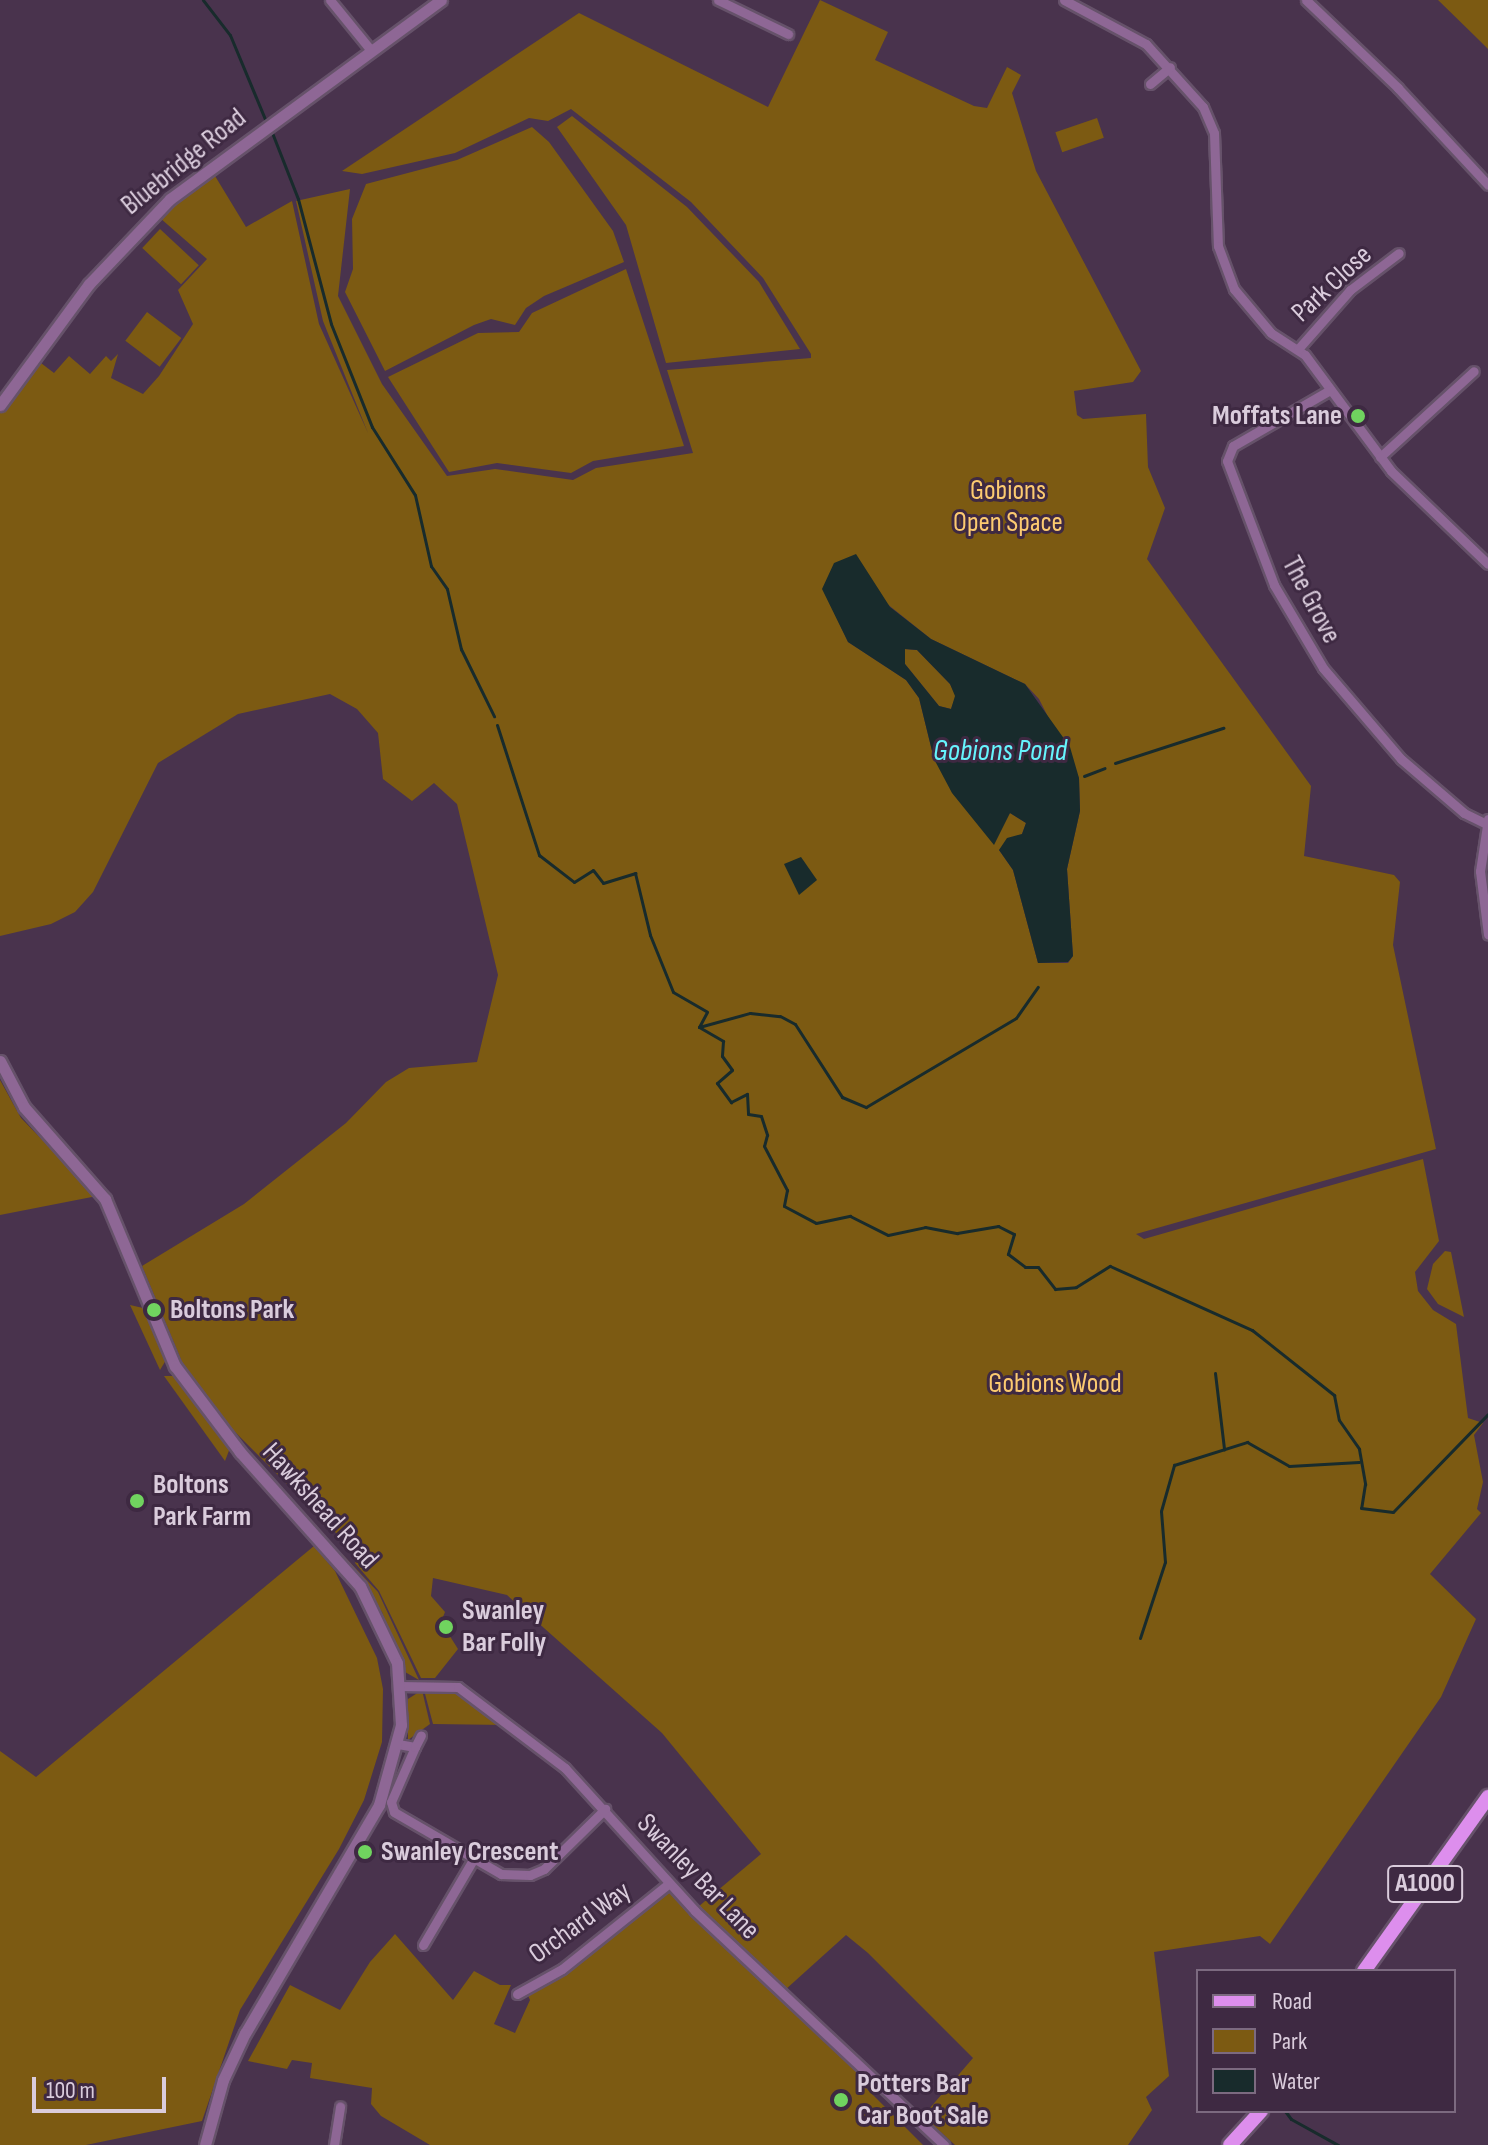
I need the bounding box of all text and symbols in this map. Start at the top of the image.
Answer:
street label: Bluebridge Road [115,102,253,222]
street label: Park Close [1285,239,1379,329]
place label: Moffats Lane [1212,399,1342,433]
marker: Moffats Lane [1349,407,1367,425]
park label: Gobions Open Space [953,474,1063,540]
street label: The Grove [1274,551,1348,649]
water label: Gobions Pond [933,733,1067,769]
place label: Boltons Park [170,1293,294,1327]
marker: Boltons Park [145,1301,163,1319]
park label: Gobions Wood [988,1367,1122,1401]
street label: Hawkshead Road [255,1436,385,1576]
place label: Boltons Park Farm [153,1468,251,1534]
marker: Boltons Park Farm [128,1492,146,1510]
place label: Swanley Bar Folly [462,1594,546,1660]
marker: Swanley Bar Folly [437,1618,455,1636]
street label: Swanley Bar Lane [630,1807,766,1947]
place label: Swanley Crescent [381,1835,558,1869]
marker: Swanley Crescent [356,1843,374,1861]
road number: A1000 [1387,1862,1463,1906]
street label: Orchard Way [522,1875,638,1971]
legend [1196,1969,1456,2113]
text: Road [1272,1987,1312,2016]
text: Park [1272,2027,1307,2056]
scale bar [36,2061,170,2111]
place label: Potters Bar Car Boot Sale [857,2067,989,2133]
text: Water [1272,2067,1320,2096]
text: 100 m [46,2076,95,2105]
marker: Potters Bar Car Boot Sale [832,2091,850,2109]

